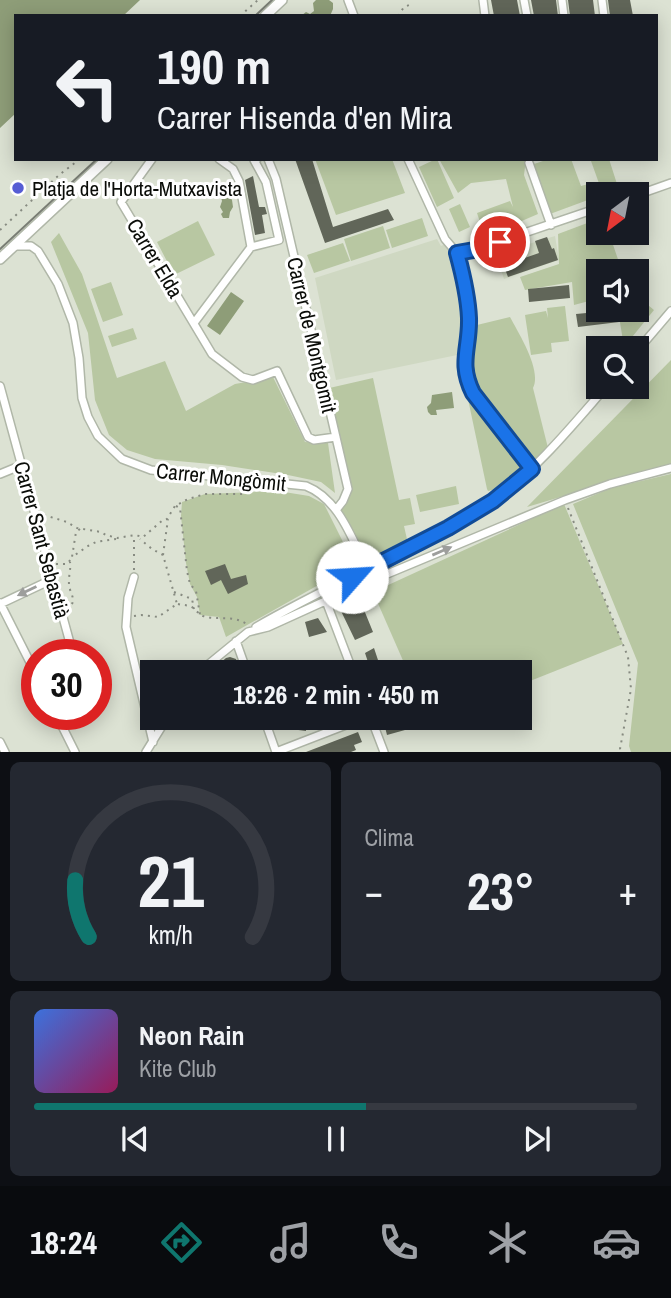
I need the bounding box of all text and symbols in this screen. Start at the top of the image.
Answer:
text: 190 m [157,33,271,99]
icon: left [42,42,133,133]
text: Carrer Hisenda d'en Mira [157,96,452,139]
place label: Platja de l'Horta-Mutxavista [32,174,242,203]
marker: Platja de l'Horta-Mutxavista [10,180,26,196]
north arrow [586,182,649,245]
map controls [586,182,649,399]
pin [470,212,530,272]
street label: Carrer Elda [120,213,190,304]
icon: arrive [481,223,519,261]
street label: Carrer de Montgomit [280,254,344,416]
button: sound [586,259,649,322]
button: search [586,336,649,399]
street label: Carrer Mongòmit [155,456,287,498]
street label: Carrer Sant Sebastià [7,458,77,622]
position arrow [315,540,389,614]
one-way arrow [431,545,452,556]
one-way arrow [17,586,37,597]
speed limit sign: 30 [21,639,112,730]
text: 18:26 · 2 min · 450 m [233,677,439,712]
text: Clima [365,822,414,853]
text: 21 [137,833,204,931]
text: 23° [467,856,535,926]
text: − [365,866,383,917]
text: + [619,866,637,917]
text: km/h [148,918,192,952]
text: Neon Rain [139,1018,244,1053]
text: Kite Club [139,1053,217,1084]
icon: previous [116,1120,154,1158]
icon: pause [317,1120,355,1158]
icon: next [518,1120,556,1158]
icon: directions [157,1218,206,1267]
icon: music [266,1218,315,1267]
icon: phone [374,1218,423,1267]
icon: climate [483,1218,532,1267]
icon: car [592,1218,641,1267]
text: 18:24 [30,1221,97,1264]

